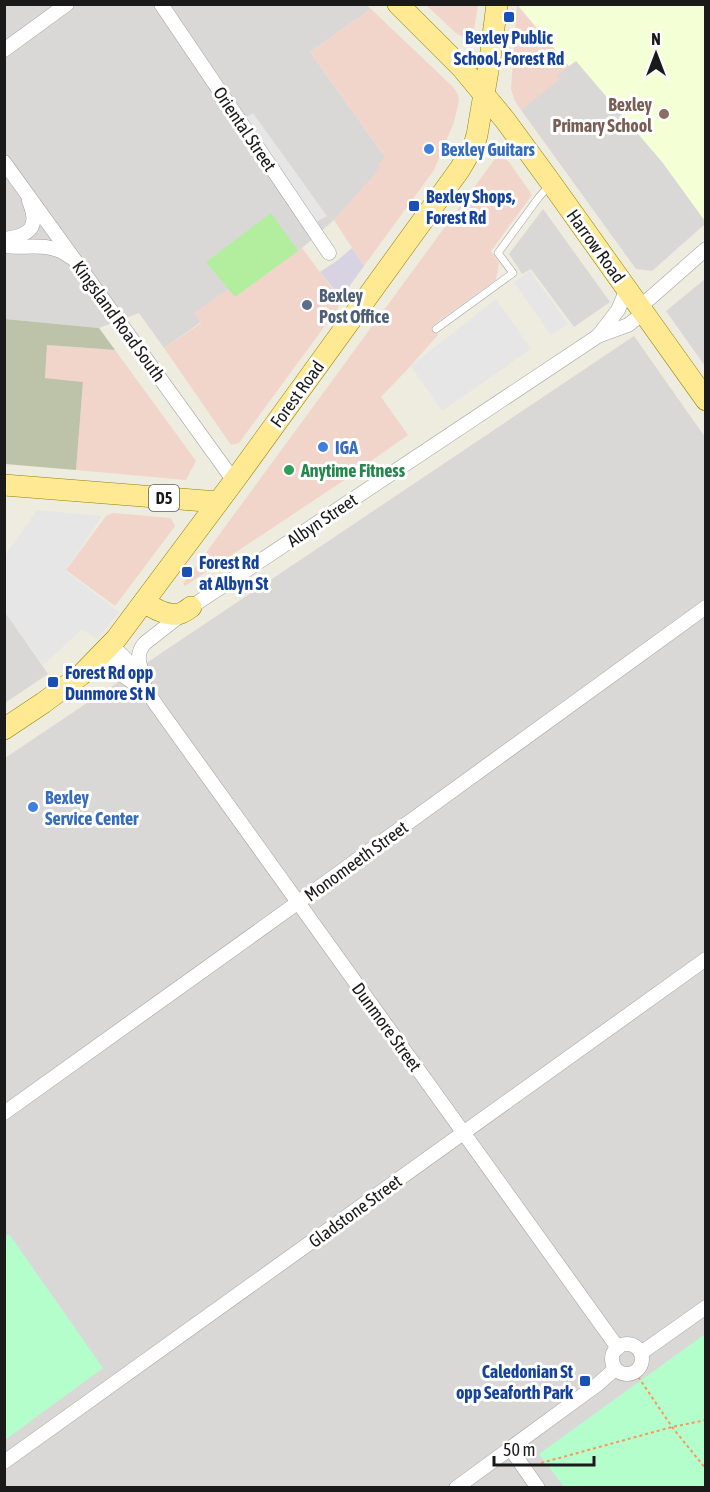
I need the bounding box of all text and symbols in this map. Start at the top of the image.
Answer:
marker: Bexley Public School, Forest Rd [502,10,516,24]
north arrow [626,24,686,84]
place label: Bexley Public School, Forest Rd [454,27,564,69]
text: N [651,30,661,48]
street label: Oriental Street [209,83,281,175]
place label: Bexley Primary School [553,94,653,136]
marker: Bexley Primary School [657,107,671,121]
place label: Bexley Guitars [441,139,535,160]
marker: Bexley Guitars [422,142,436,156]
place label: Bexley Shops, Forest Rd [426,186,515,228]
marker: Bexley Shops, Forest Rd [407,199,421,213]
street label: Harrow Road [562,205,630,287]
street label: Kingsland Road South [68,257,170,385]
place label: Bexley Post Office [319,285,389,327]
marker: Bexley Post Office [300,298,314,312]
street label: Forest Road [266,357,328,431]
place label: IGA [335,437,358,458]
marker: IGA [316,440,330,454]
place label: Anytime Fitness [300,460,406,481]
marker: Anytime Fitness [282,463,296,477]
road number: D5 [149,485,179,511]
street label: Albyn Street [283,489,361,551]
place label: Forest Rd at Albyn St [199,552,269,594]
marker: Forest Rd at Albyn St [180,565,194,579]
place label: Forest Rd opp Dunmore St N [65,662,156,704]
marker: Forest Rd opp Dunmore St N [46,675,60,689]
place label: Bexley Service Center [45,787,139,829]
marker: Bexley Service Center [26,800,40,814]
street label: Monomeeth Street [300,816,412,906]
street label: Dunmore Street [348,979,426,1075]
street label: Gladstone Street [304,1170,406,1252]
place label: Caledonian St opp Seaforth Park [456,1361,574,1403]
marker: Caledonian St opp Seaforth Park [578,1374,592,1388]
scale bar [494,1429,594,1467]
text: 50 m [503,1439,535,1460]

